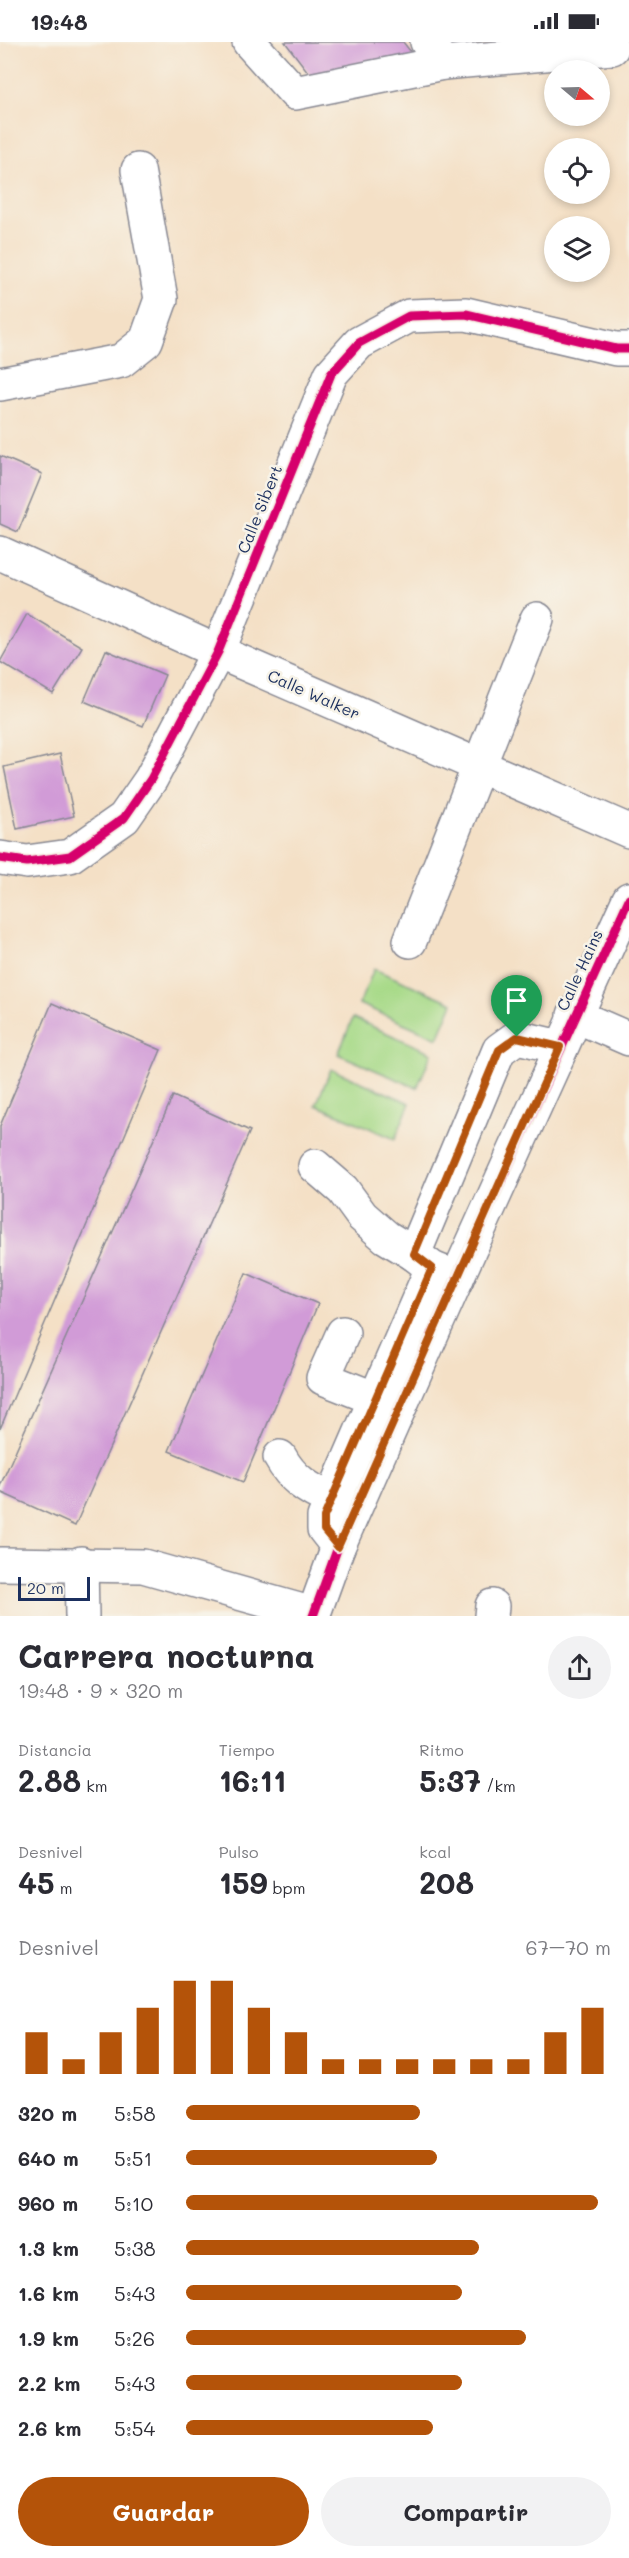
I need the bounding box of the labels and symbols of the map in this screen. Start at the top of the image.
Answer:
north arrow [544,60,610,126]
street label: Calle Sibert [232,462,286,556]
street label: Calle Walker [265,664,363,724]
street label: Calle Hains [551,926,607,1014]
pin [491,975,542,1037]
scale bar [18,1574,90,1602]

